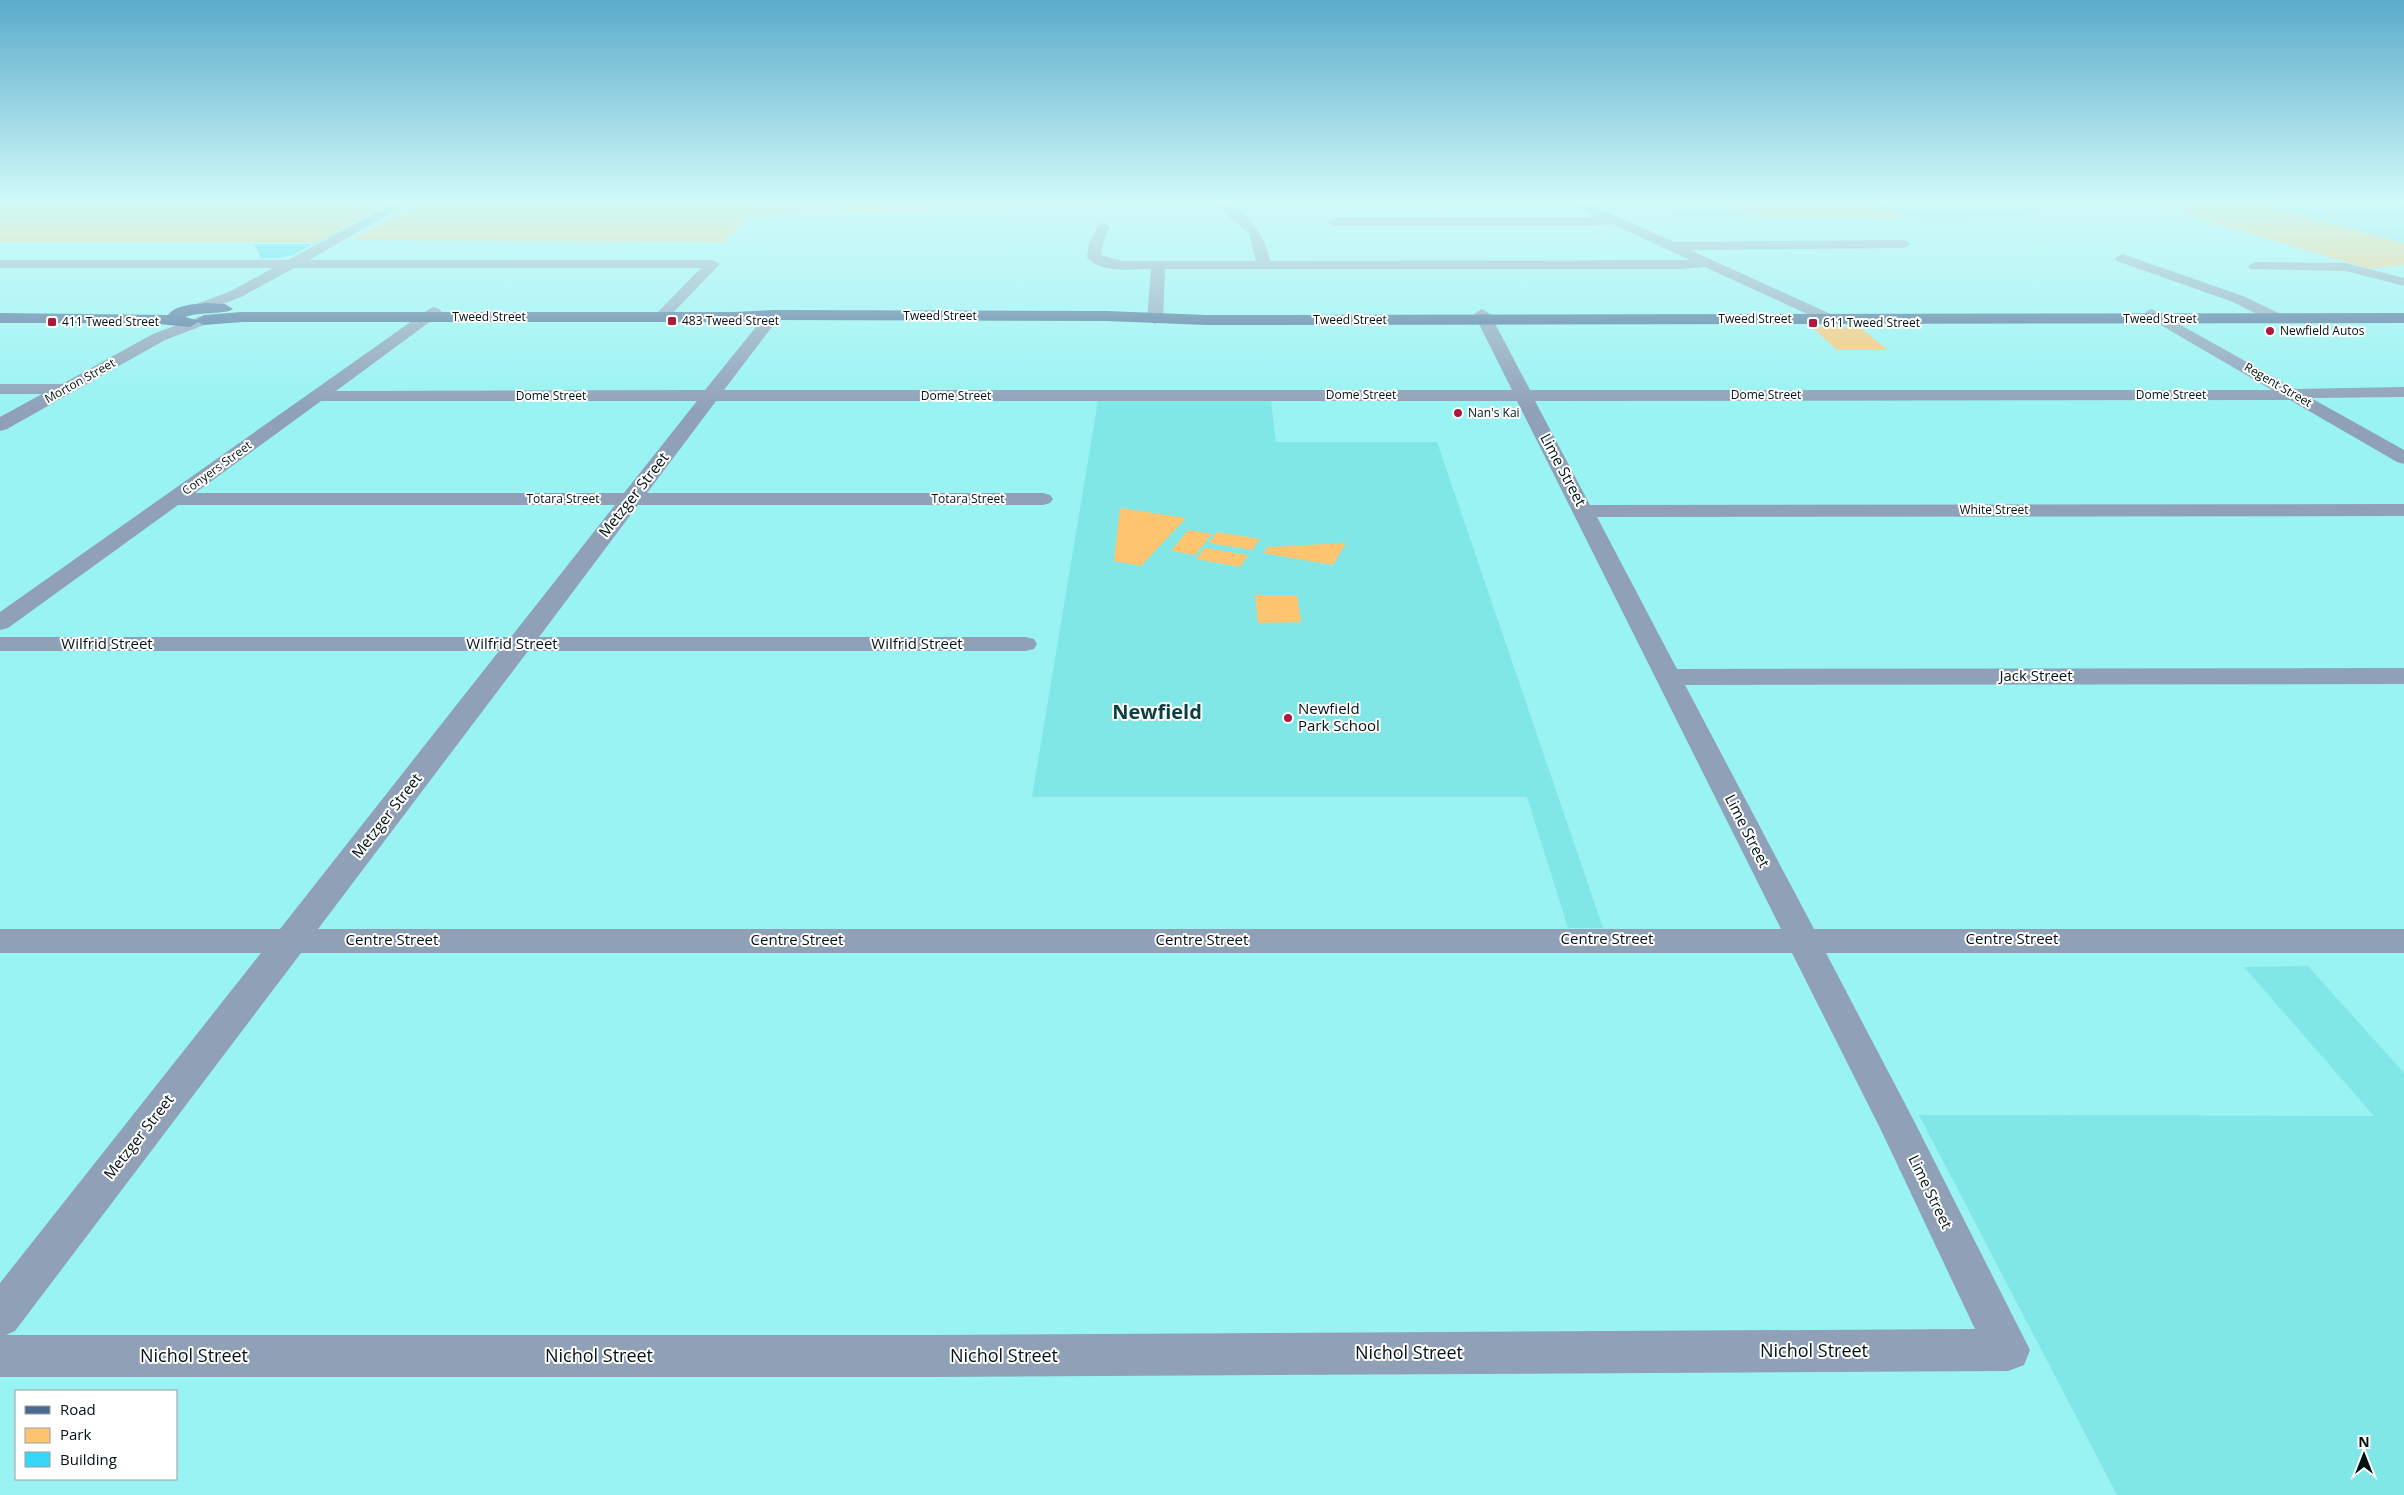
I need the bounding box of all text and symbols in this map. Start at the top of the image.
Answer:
street label: Tweed Street [903,307,977,324]
street label: Tweed Street [452,308,526,325]
street label: Tweed Street [1718,310,1792,327]
street label: Tweed Street [2123,310,2197,327]
street label: Tweed Street [1313,311,1387,328]
place label: 483 Tweed Street [682,312,779,329]
place label: 411 Tweed Street [62,313,159,330]
place label: 611 Tweed Street [1823,314,1920,331]
marker: 483 Tweed Street [666,315,678,327]
marker: 411 Tweed Street [46,316,58,328]
marker: 611 Tweed Street [1807,317,1819,329]
place label: Newfield Autos [2280,322,2365,339]
marker: Newfield Autos [2264,325,2276,337]
street label: Morton Street [41,354,118,407]
street label: Regent Street [2241,358,2315,411]
street label: Dome Street [1326,386,1396,403]
street label: Dome Street [1731,386,1801,403]
street label: Dome Street [2136,386,2206,403]
street label: Dome Street [516,387,586,404]
street label: Dome Street [921,387,991,404]
place label: Nan's Kai [1468,404,1520,421]
marker: Nan's Kai [1452,407,1464,419]
street label: Lime Street [1536,430,1591,509]
street label: Conyers Street [178,437,255,499]
street label: Metzger Street [594,448,673,541]
street label: Totara Street [527,490,599,507]
street label: Totara Street [932,490,1004,507]
street label: White Street [1959,501,2029,518]
street label: Wilfrid Street [61,633,153,653]
street label: Wilfrid Street [466,633,558,653]
street label: Wilfrid Street [871,633,963,653]
street label: Jack Street [1997,665,2073,685]
district label: Newfield [1112,698,1202,725]
place label: Newfield Park School [1298,698,1380,735]
marker: Newfield Park School [1282,712,1294,724]
street label: Metzger Street [347,769,426,862]
street label: Lime Street [1721,790,1775,871]
street label: Centre Street [1561,928,1653,948]
street label: Centre Street [1966,928,2058,948]
street label: Centre Street [346,929,438,949]
street label: Centre Street [751,929,843,949]
street label: Centre Street [1156,929,1248,949]
street label: Metzger Street [99,1090,178,1183]
street label: Lime Street [1904,1151,1957,1232]
street label: Nichol Street [1760,1338,1868,1362]
street label: Nichol Street [1355,1340,1463,1364]
street label: Nichol Street [140,1343,248,1367]
street label: Nichol Street [545,1343,653,1367]
street label: Nichol Street [950,1343,1058,1367]
legend [15,1390,178,1480]
text: Road [60,1399,96,1419]
text: Park [60,1424,91,1444]
north arrow [2339,1430,2389,1480]
text: N [2358,1432,2370,1451]
text: Building [60,1449,117,1469]

